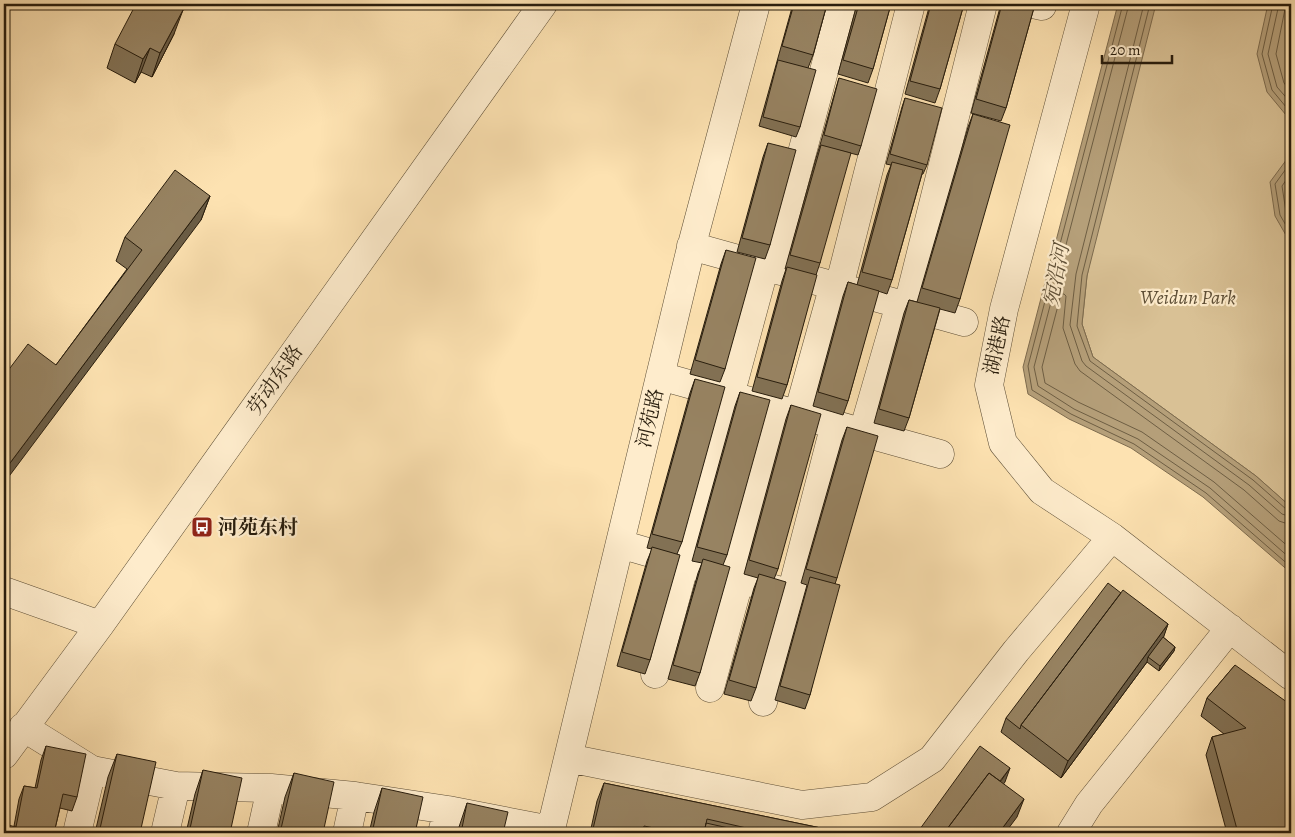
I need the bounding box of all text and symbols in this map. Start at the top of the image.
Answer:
scale bar [1102,32,1172,64]
text: 20 m [1110,40,1141,60]
water label: 宛沿河 [1036,237,1077,309]
park label: Weidun Park [1140,284,1236,311]
street label: 湖港路 [978,313,1016,377]
street label: 劳动东路 [241,339,309,421]
street label: 河苑路 [630,386,670,450]
place label: 河苑东村 [218,514,298,541]
bus stop icon: 河苑东村 [190,515,214,539]

